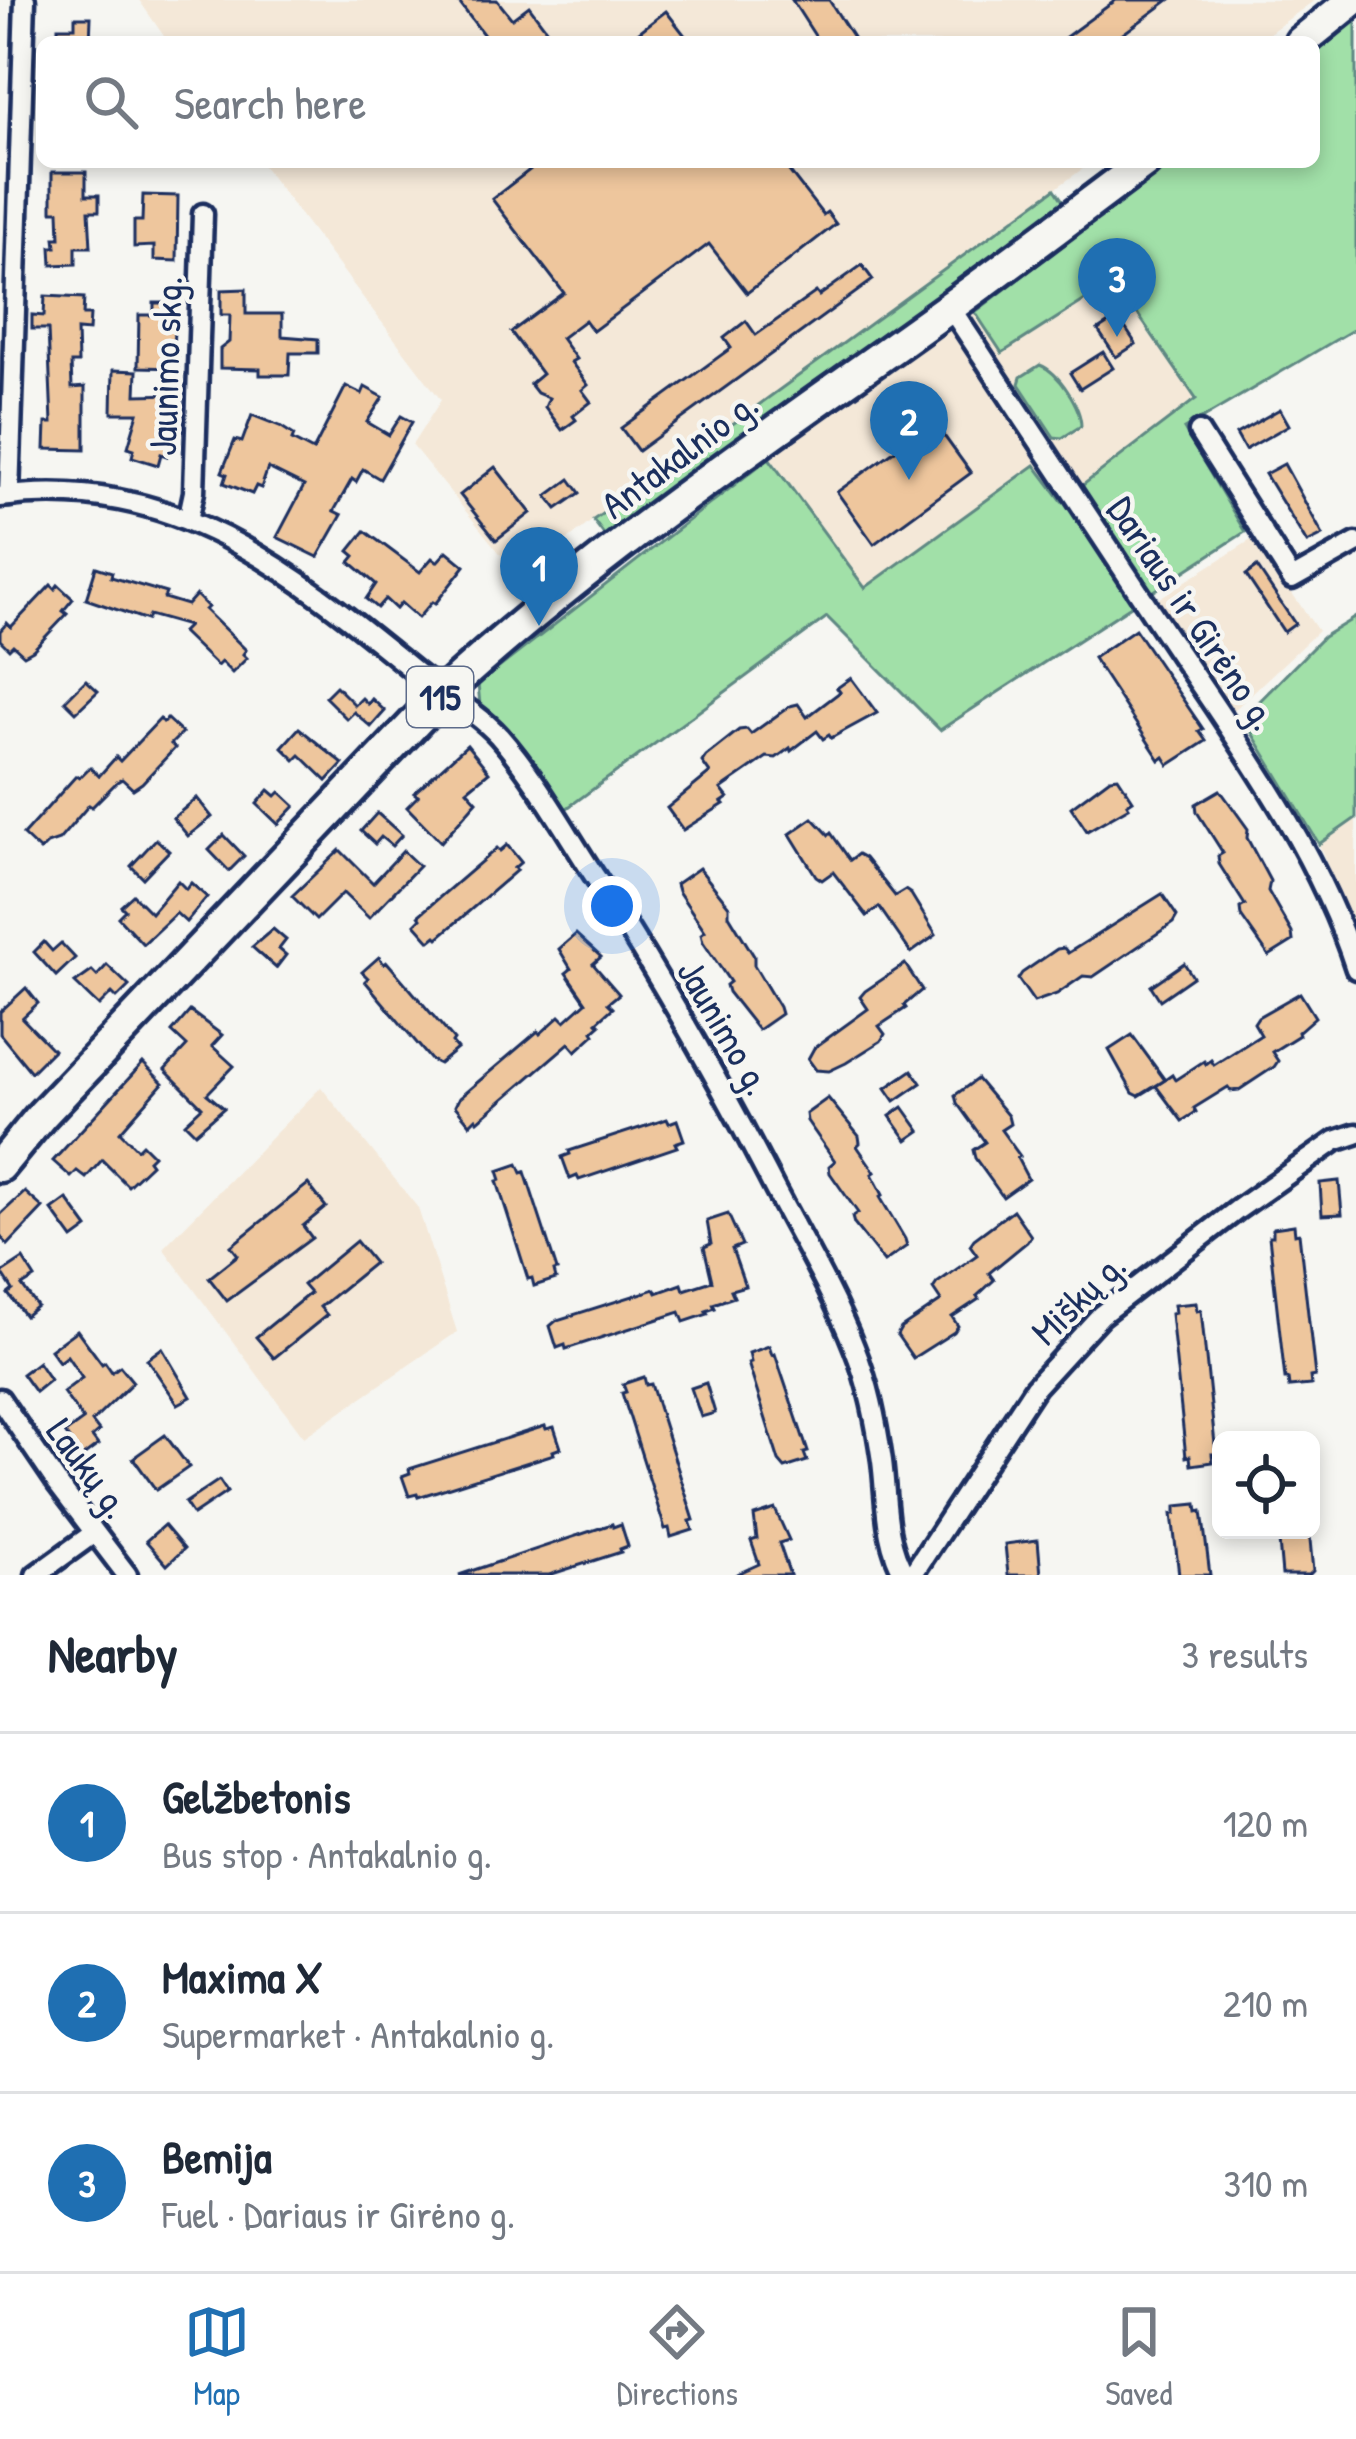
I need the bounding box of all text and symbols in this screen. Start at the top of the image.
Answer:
search box [36,36,1320,168]
icon: search [78,69,144,135]
text: Search here [174,72,366,133]
pin: 3 [1078,238,1156,337]
street label: Jaunimo skg. [135,275,194,457]
street label: Antakalnio g. [589,377,768,530]
pin: 2 [870,381,948,480]
street label: Dariaus ir Girėno g. [1096,485,1291,740]
pin: 1 [500,527,578,626]
road number: 115 [407,667,473,727]
your location [582,876,642,936]
street label: Jaunimo g. [665,949,786,1104]
street label: Miškų g. [1018,1239,1137,1356]
street label: Laukų g. [35,1407,144,1529]
map controls [1212,1431,1320,1539]
button: locate [1212,1431,1320,1539]
text: Nearby [48,1619,178,1688]
text: 3 results [1182,1627,1308,1680]
text: Gelžbetonis [162,1766,351,1827]
text: 1 [80,1796,94,1849]
text: 120 m [1223,1796,1308,1849]
text: Bus stop · Antakalnio g. [162,1827,492,1880]
text: Maxima X [162,1946,322,2007]
text: 2 [78,1976,96,2029]
text: 210 m [1223,1976,1308,2029]
text: Supermarket · Antakalnio g. [162,2007,554,2060]
text: Bemija [162,2126,272,2187]
text: 3 [78,2156,96,2209]
text: 310 m [1223,2156,1308,2209]
text: Fuel · Dariaus ir Girėno g. [162,2187,515,2240]
tab: Map [184,2299,250,2415]
tab: Directions [617,2299,738,2415]
tab: Saved [1105,2299,1172,2415]

